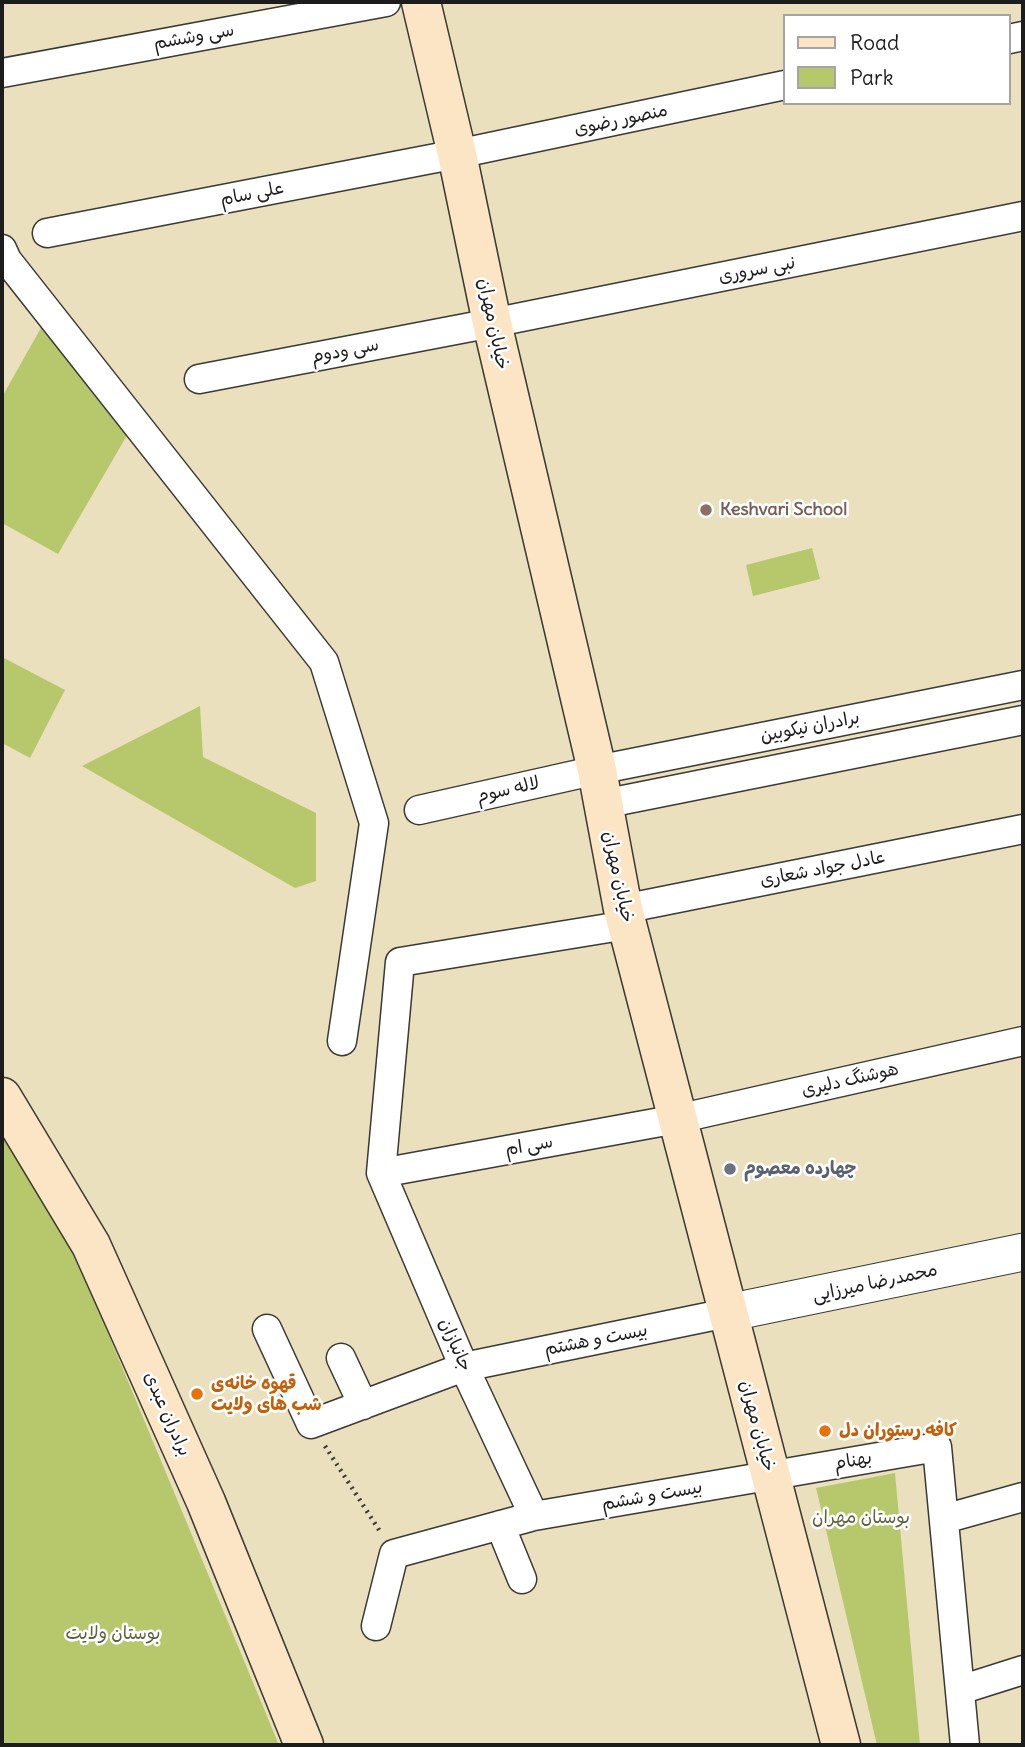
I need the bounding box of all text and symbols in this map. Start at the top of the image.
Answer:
legend [783,14,1011,105]
street label: سی وششم [152,19,236,55]
text: Road [850,29,899,56]
text: Park [850,64,893,91]
street label: منصور رضوی [572,100,670,140]
street label: علی سام [218,177,286,211]
street label: نبی سروری [717,252,797,288]
street label: خیابان مهران [473,276,513,372]
street label: سی ودوم [309,334,381,368]
place label: Keshvari School [720,499,847,521]
marker: Keshvari School [698,502,714,518]
street label: برادران نیکوبین [759,707,861,747]
street label: لاله سوم [475,772,541,808]
street label: خیابان مهران [598,829,638,925]
street label: عادل جواد شعاری [758,846,888,892]
street label: هوشنگ دلیری [799,1058,901,1102]
street label: سی ام [503,1131,555,1161]
place label: چهارده معصوم [744,1158,856,1180]
marker: چهارده معصوم [722,1161,738,1177]
street label: محمدرضا میرزایی [811,1259,939,1307]
street label: جانبازان [434,1315,476,1375]
street label: بیست و هشتم [542,1319,650,1361]
street label: برادران عبدی [139,1368,195,1460]
place label: قهوه خانه‌ی شب های ولایت [211,1373,322,1416]
street label: خیابان مهران [735,1378,779,1474]
marker: قهوه خانه‌ی شب های ولایت [189,1386,205,1402]
place label: کافه رستوران دل [839,1420,957,1442]
marker: کافه رستوران دل [817,1423,833,1439]
street label: بهنام [832,1447,874,1475]
street label: بیست و ششم [600,1477,704,1515]
park label: بوستان مهران [812,1507,910,1529]
park label: بوستان ولایت [66,1623,160,1645]

